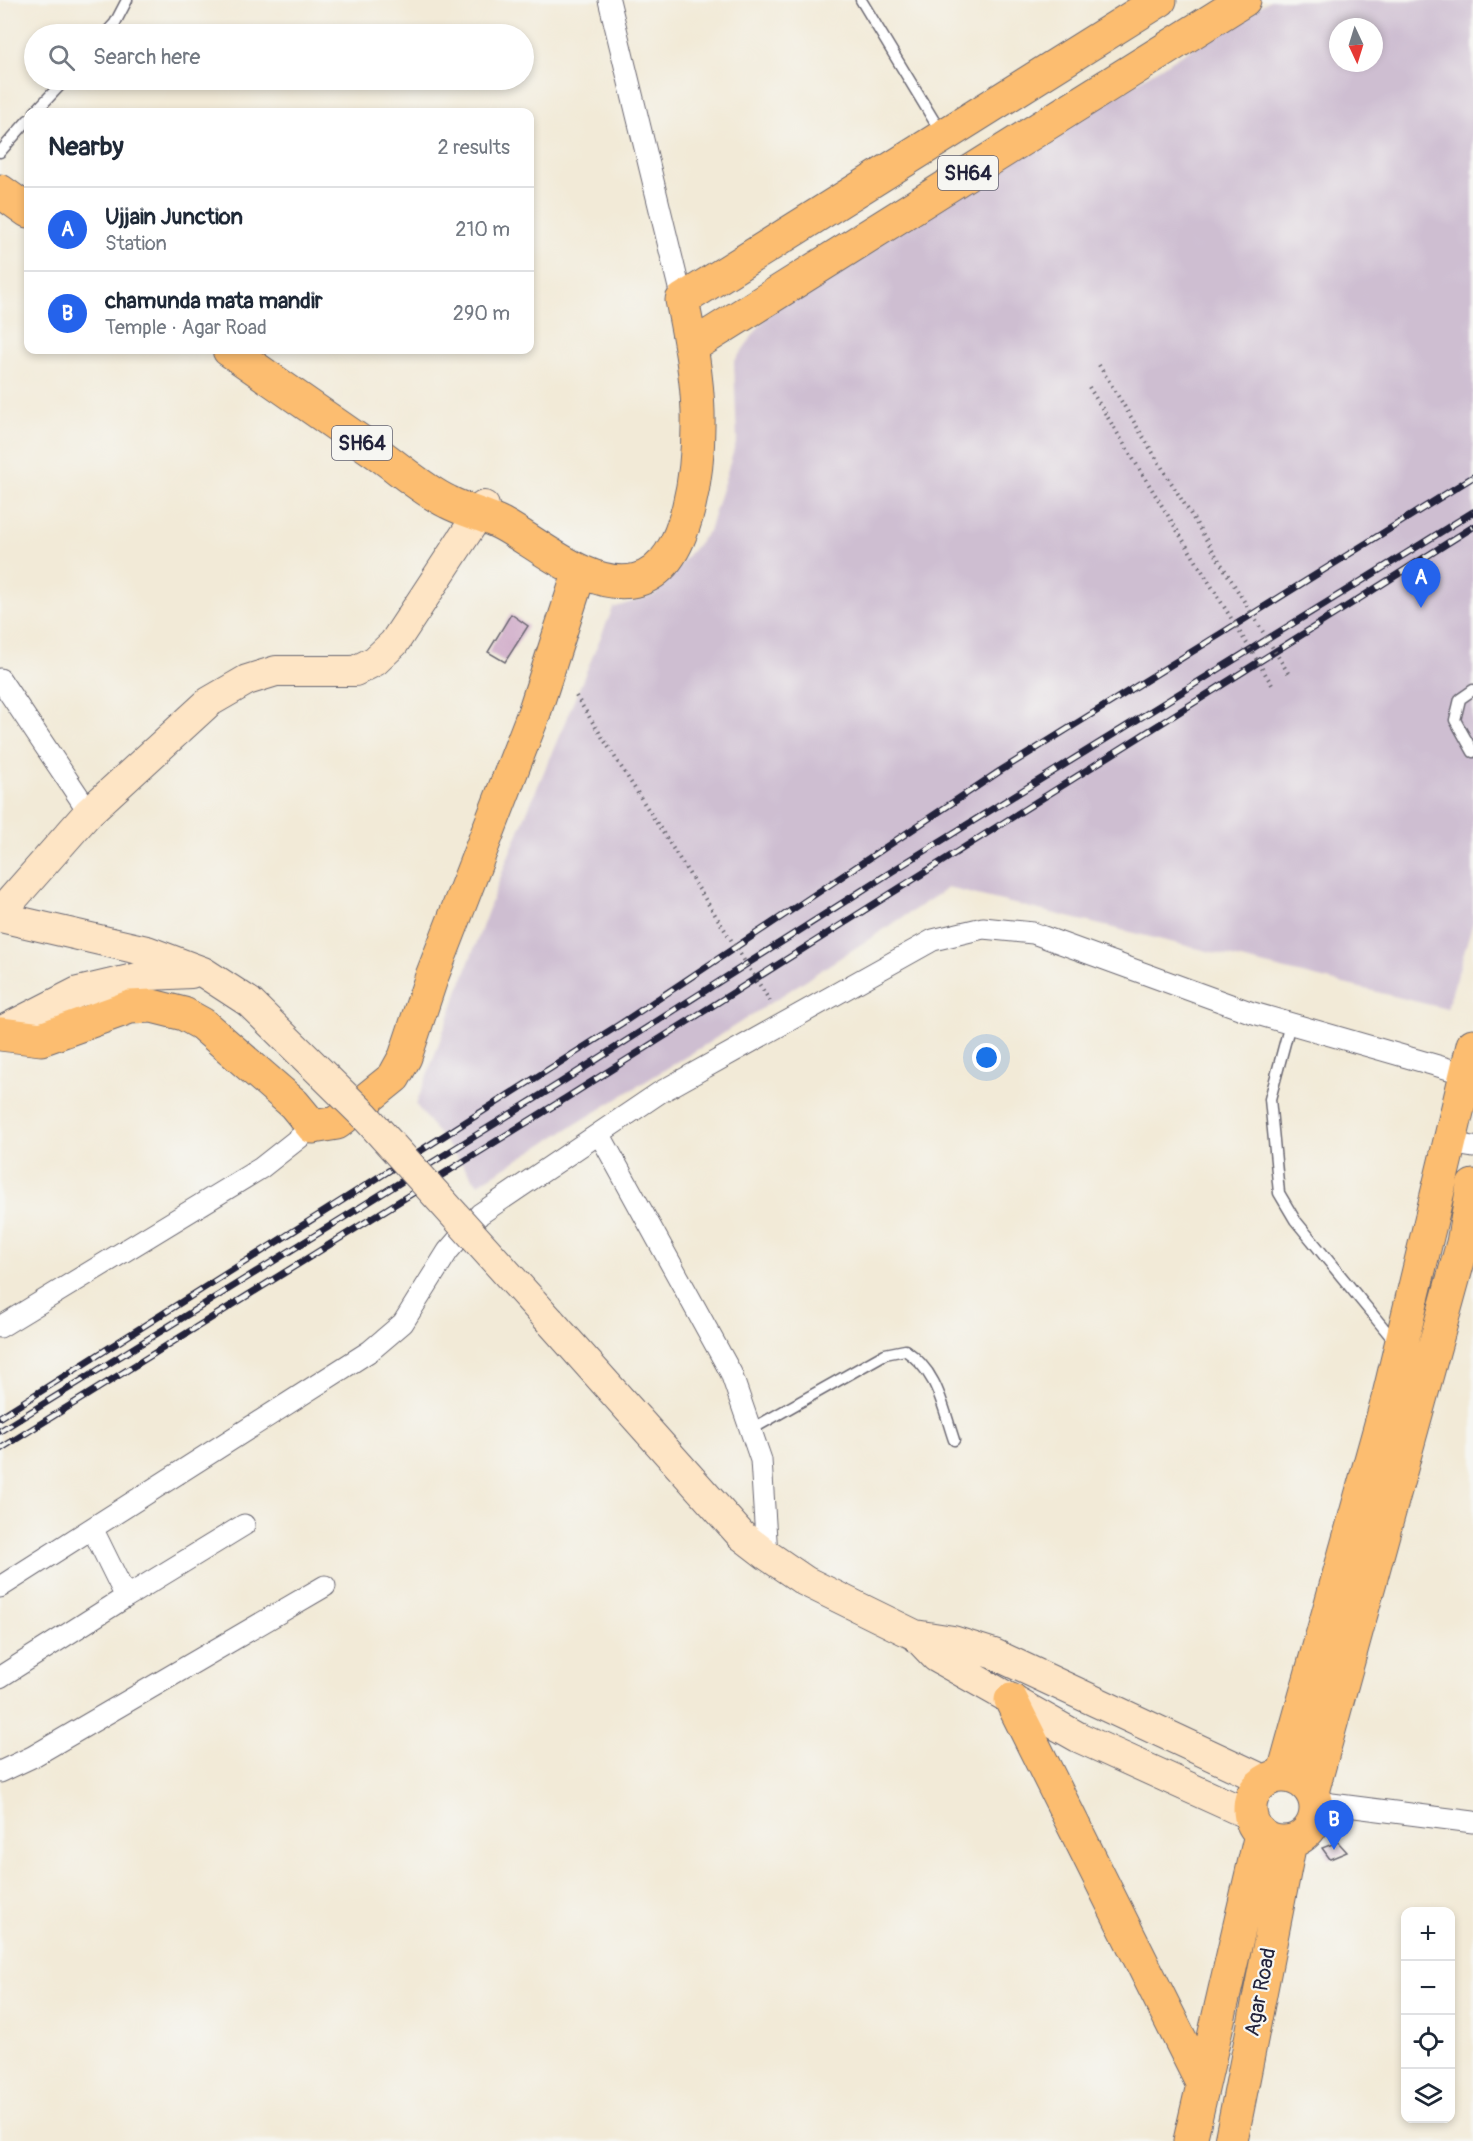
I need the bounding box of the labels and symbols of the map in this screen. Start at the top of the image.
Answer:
north arrow [1329,18,1383,72]
road number: SH64 [938,156,998,190]
road number: SH64 [332,426,392,460]
pin: A [1402,558,1440,608]
your location [972,1043,1001,1072]
pin: B [1314,1800,1354,1850]
street label: Agar Road [1239,1946,1282,2039]

